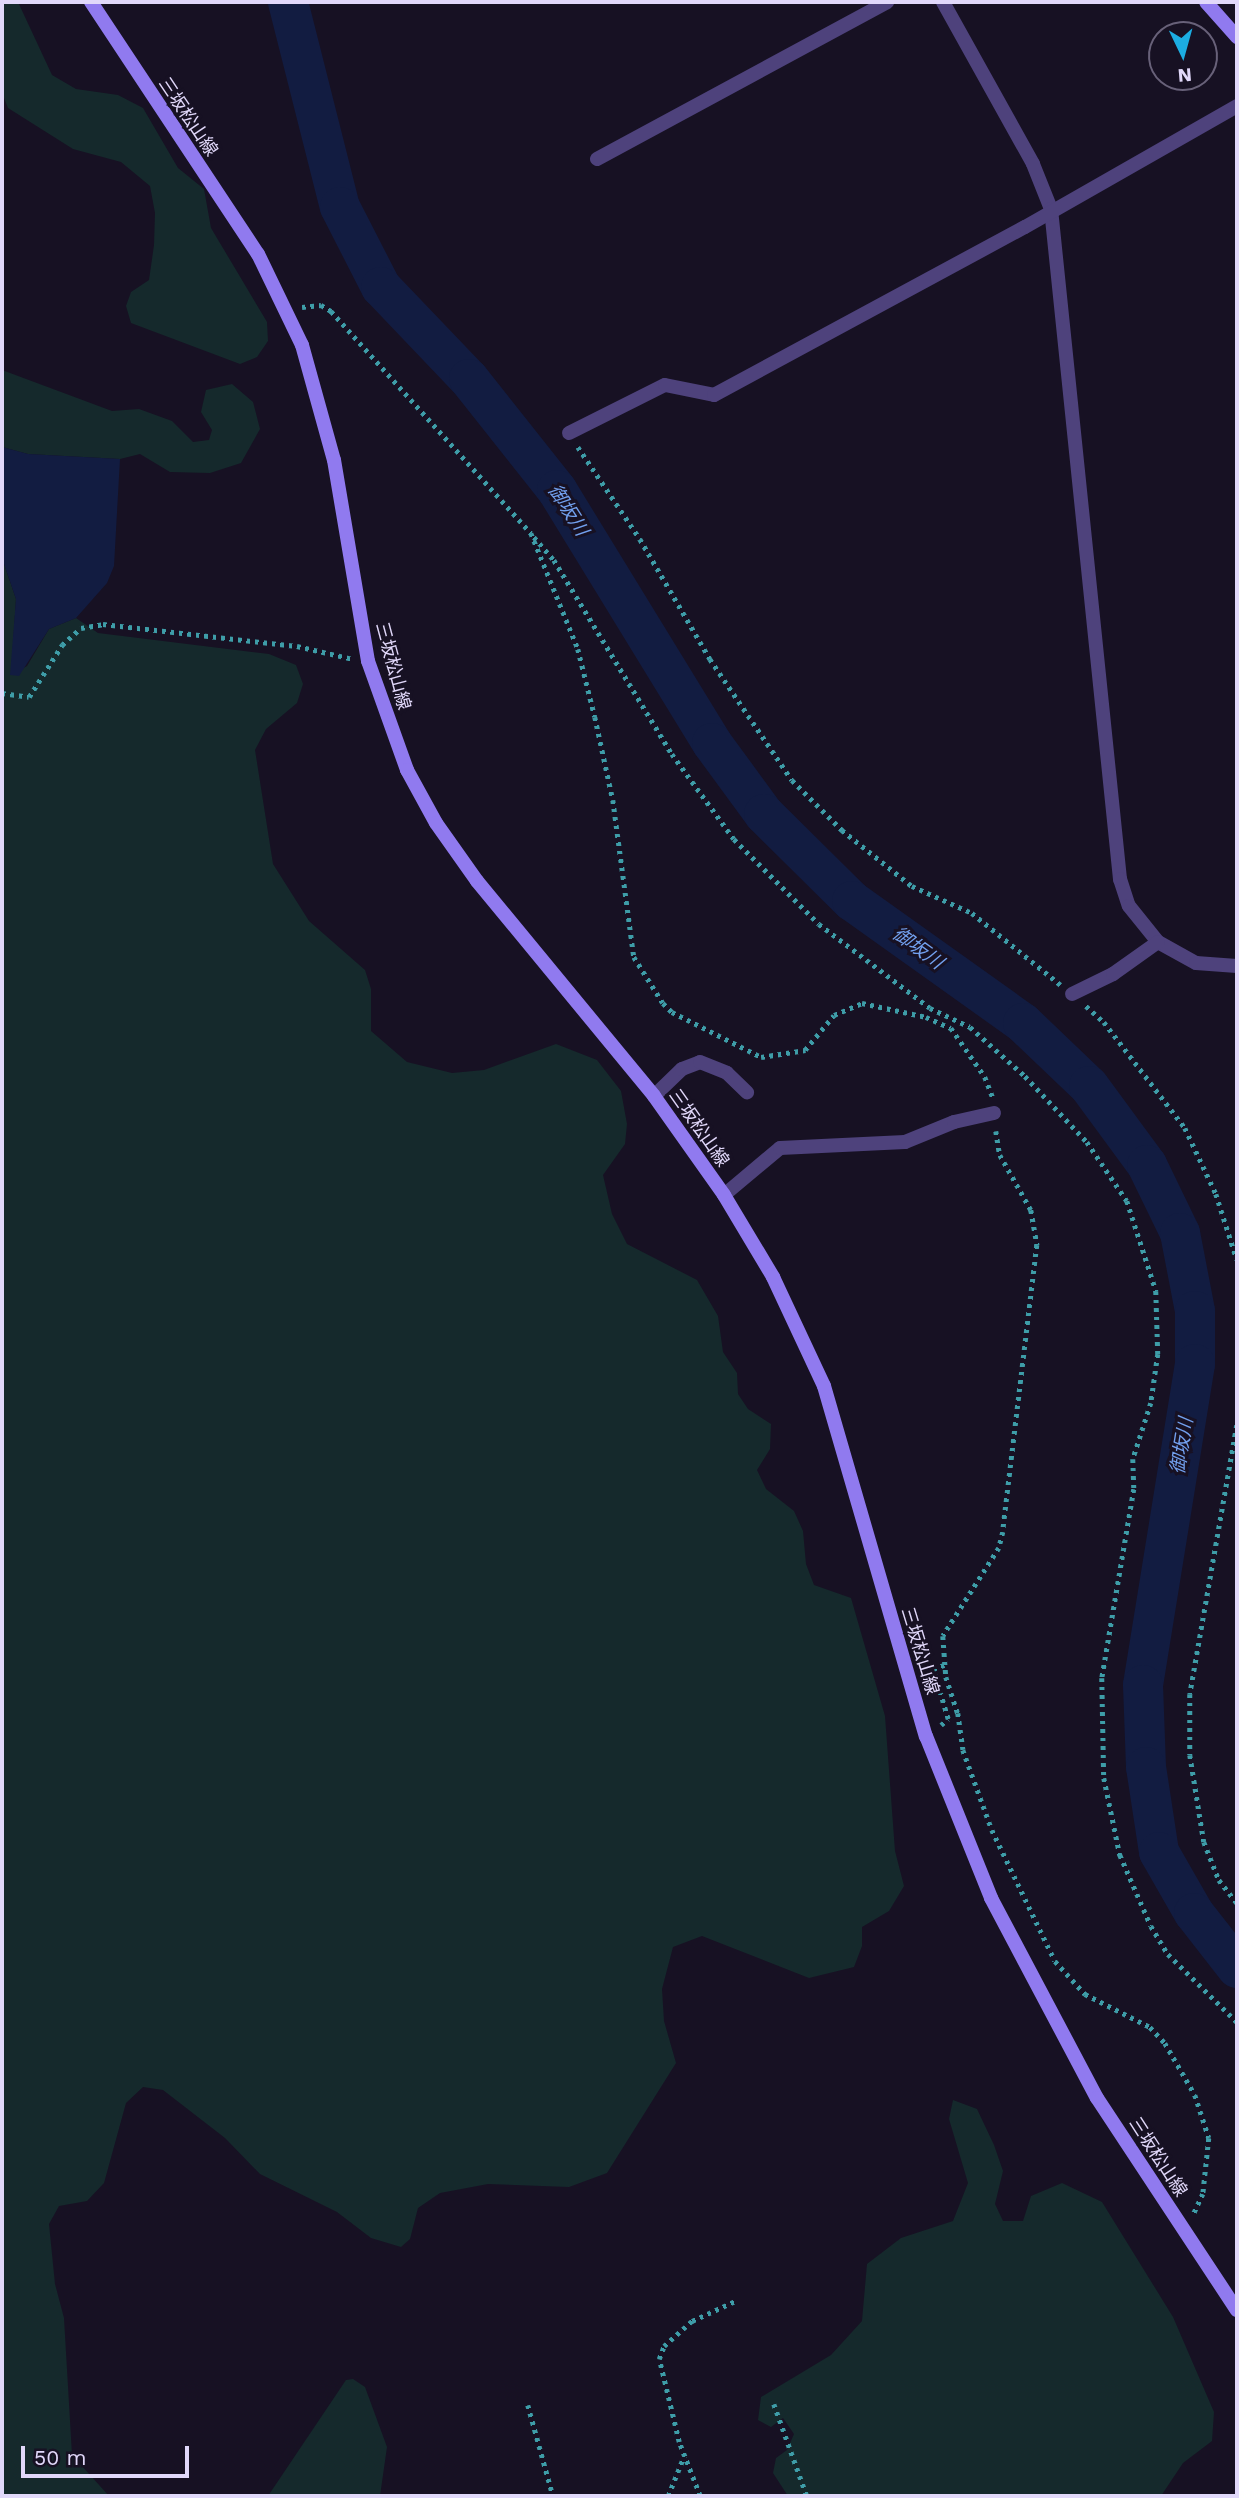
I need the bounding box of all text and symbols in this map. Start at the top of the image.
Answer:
north arrow [1148,21,1218,91]
text: N [1177,63,1193,87]
street label: 三坂松山線 [154,74,222,160]
water label: 御坂川 [543,480,593,540]
street label: 三坂松山線 [371,620,415,712]
water label: 御坂川 [888,922,948,974]
street label: 三坂松山線 [664,1085,734,1171]
water label: 御坂川 [1166,1416,1198,1476]
street label: 三坂松山線 [897,1605,943,1697]
street label: 三坂松山線 [1124,2113,1192,2201]
scale bar [24,2432,192,2476]
text: 50 m [34,2445,86,2470]

